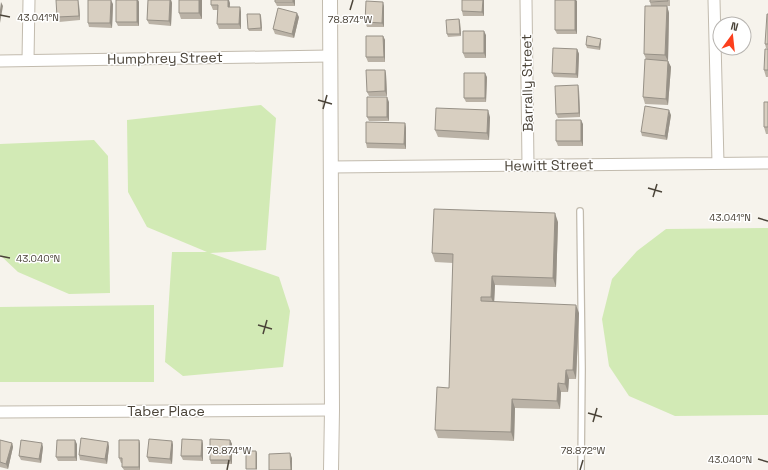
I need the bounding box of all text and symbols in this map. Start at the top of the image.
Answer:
text: 43.041°N [17,11,59,24]
text: 78.874°W [328,13,372,26]
north arrow [712,16,752,56]
text: N [729,19,740,34]
street label: Barrally Street [517,34,537,132]
street label: Humphrey Street [107,48,223,68]
street label: Hewitt Street [504,155,594,175]
text: 43.041°N [709,211,751,224]
text: 43.040°N [16,252,60,265]
street label: Taber Place [127,402,205,420]
text: 78.874°W [207,444,251,457]
text: 78.872°W [561,444,606,457]
text: 43.040°N [708,453,752,466]

